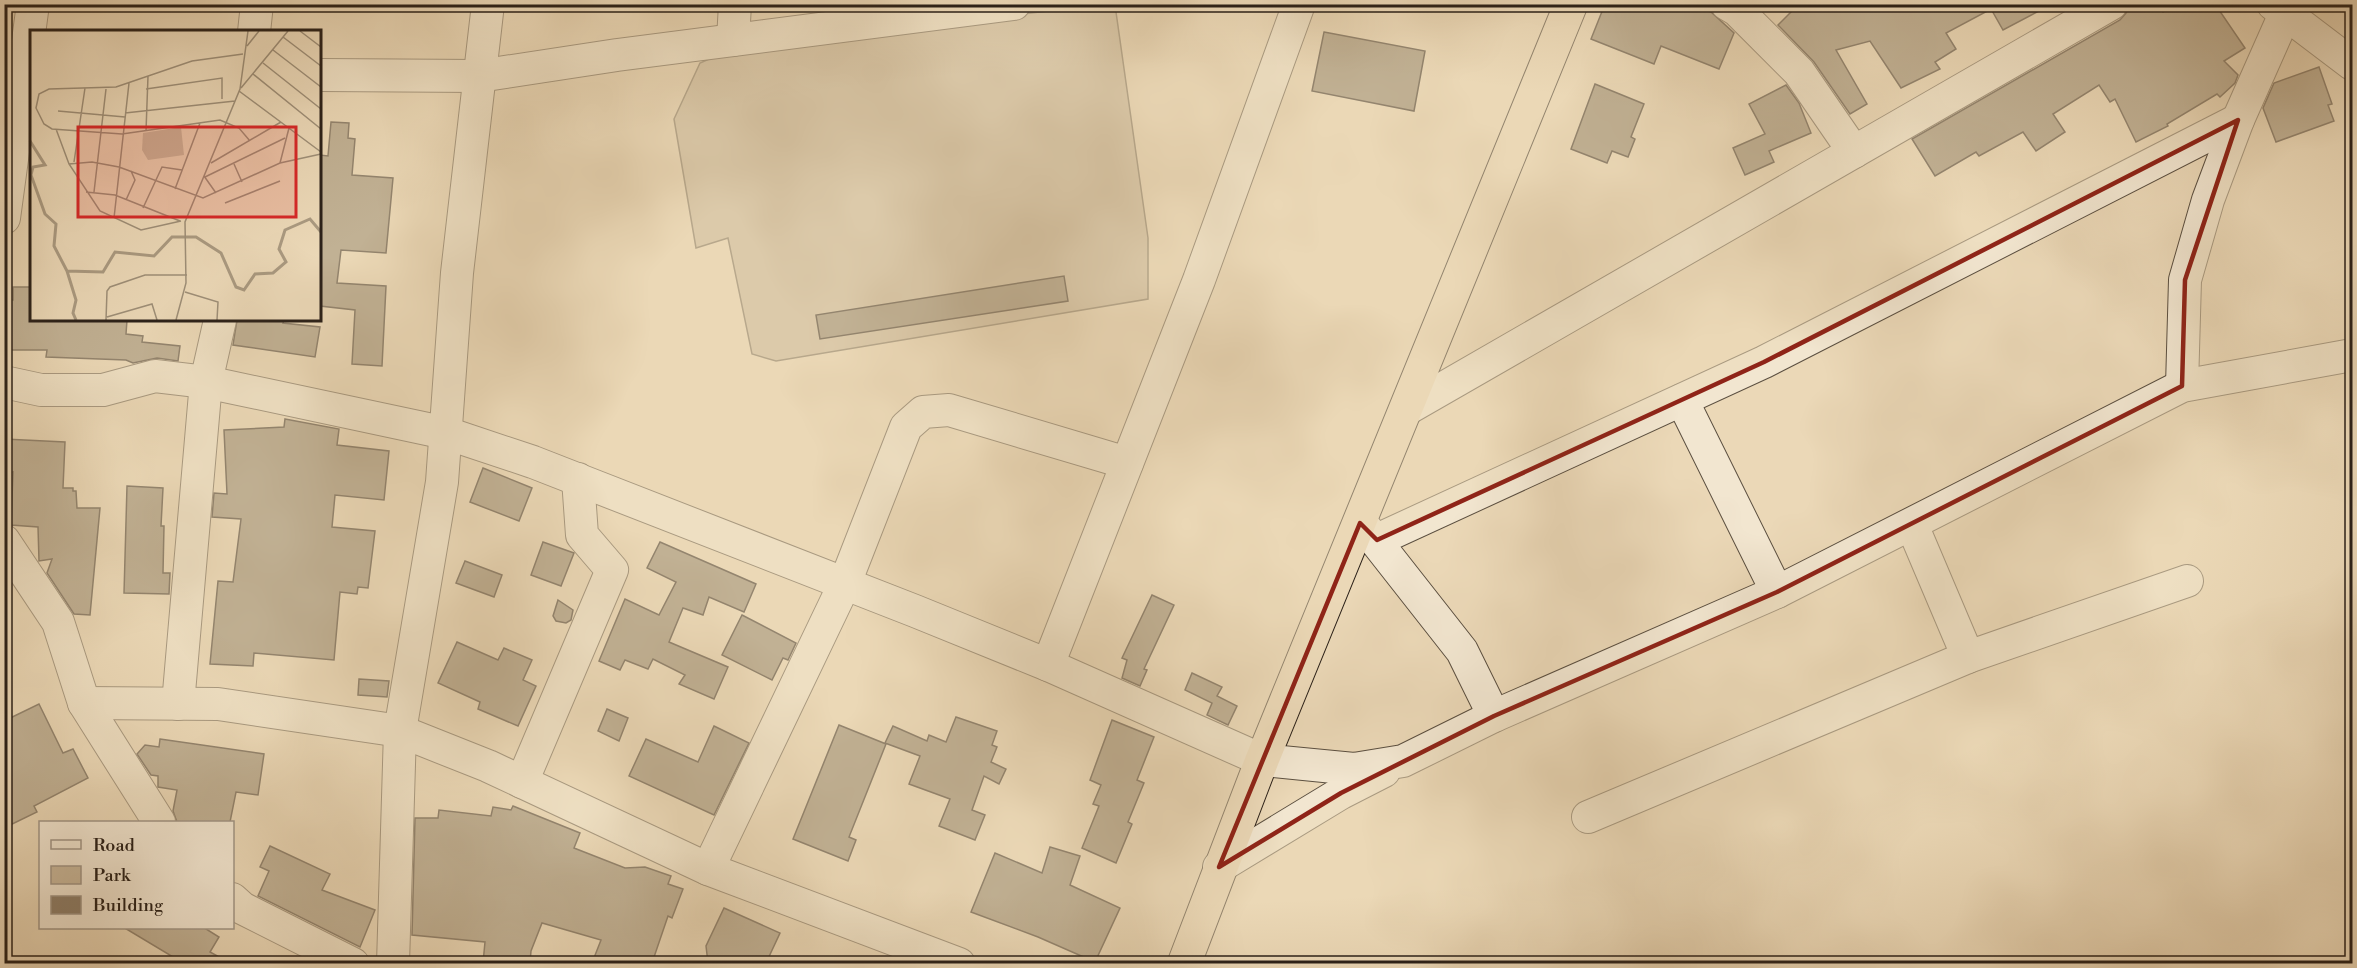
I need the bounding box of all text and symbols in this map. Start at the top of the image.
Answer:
inset map [30,30,321,321]
legend [39,821,234,929]
text: Road [93,834,136,857]
text: Park [93,864,132,887]
text: Building [92,894,164,917]

